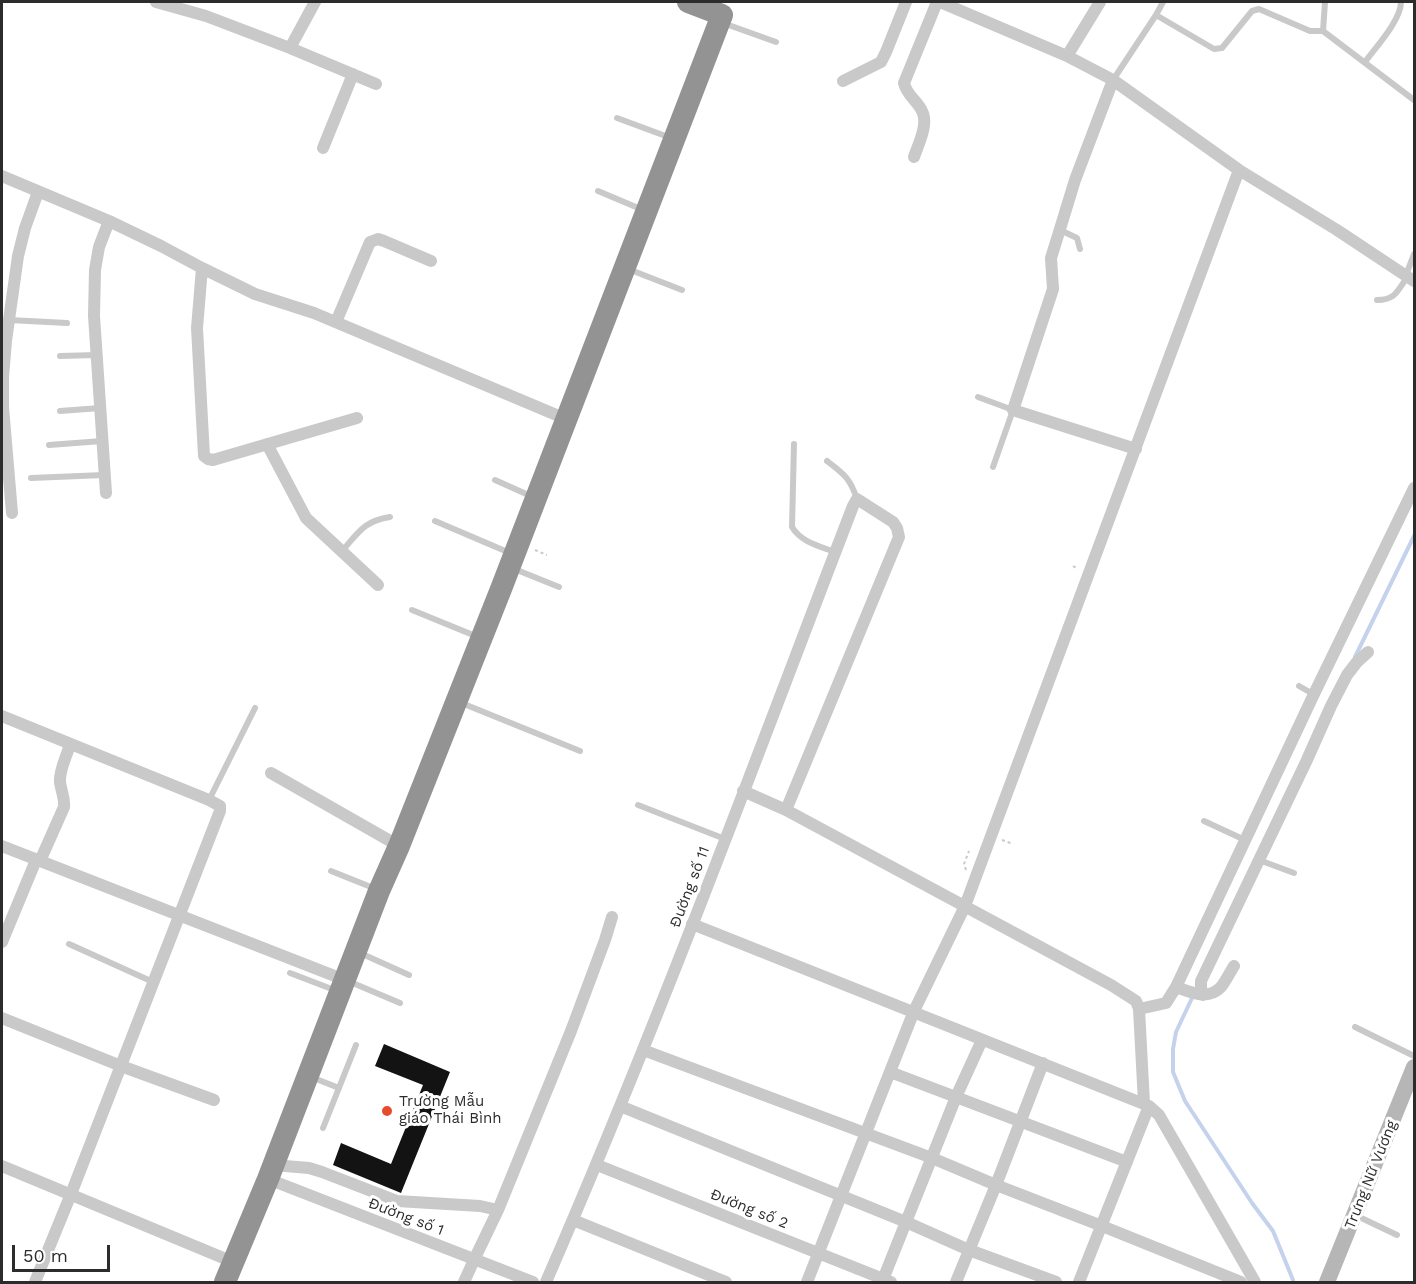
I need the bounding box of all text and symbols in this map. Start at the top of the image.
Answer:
street label: Đường số 11 [666,844,714,930]
place label: Trường Mẫu giáo Thái Bình [399,1093,502,1128]
marker: Trường Mẫu giáo Thái Bình [380,1104,394,1118]
street label: Trưng Nữ Vương [1341,1118,1401,1232]
street label: Đường số 2 [707,1185,791,1233]
street label: Đường số 1 [366,1194,446,1240]
scale bar [15,1233,112,1271]
text: 50 m [23,1245,68,1266]

